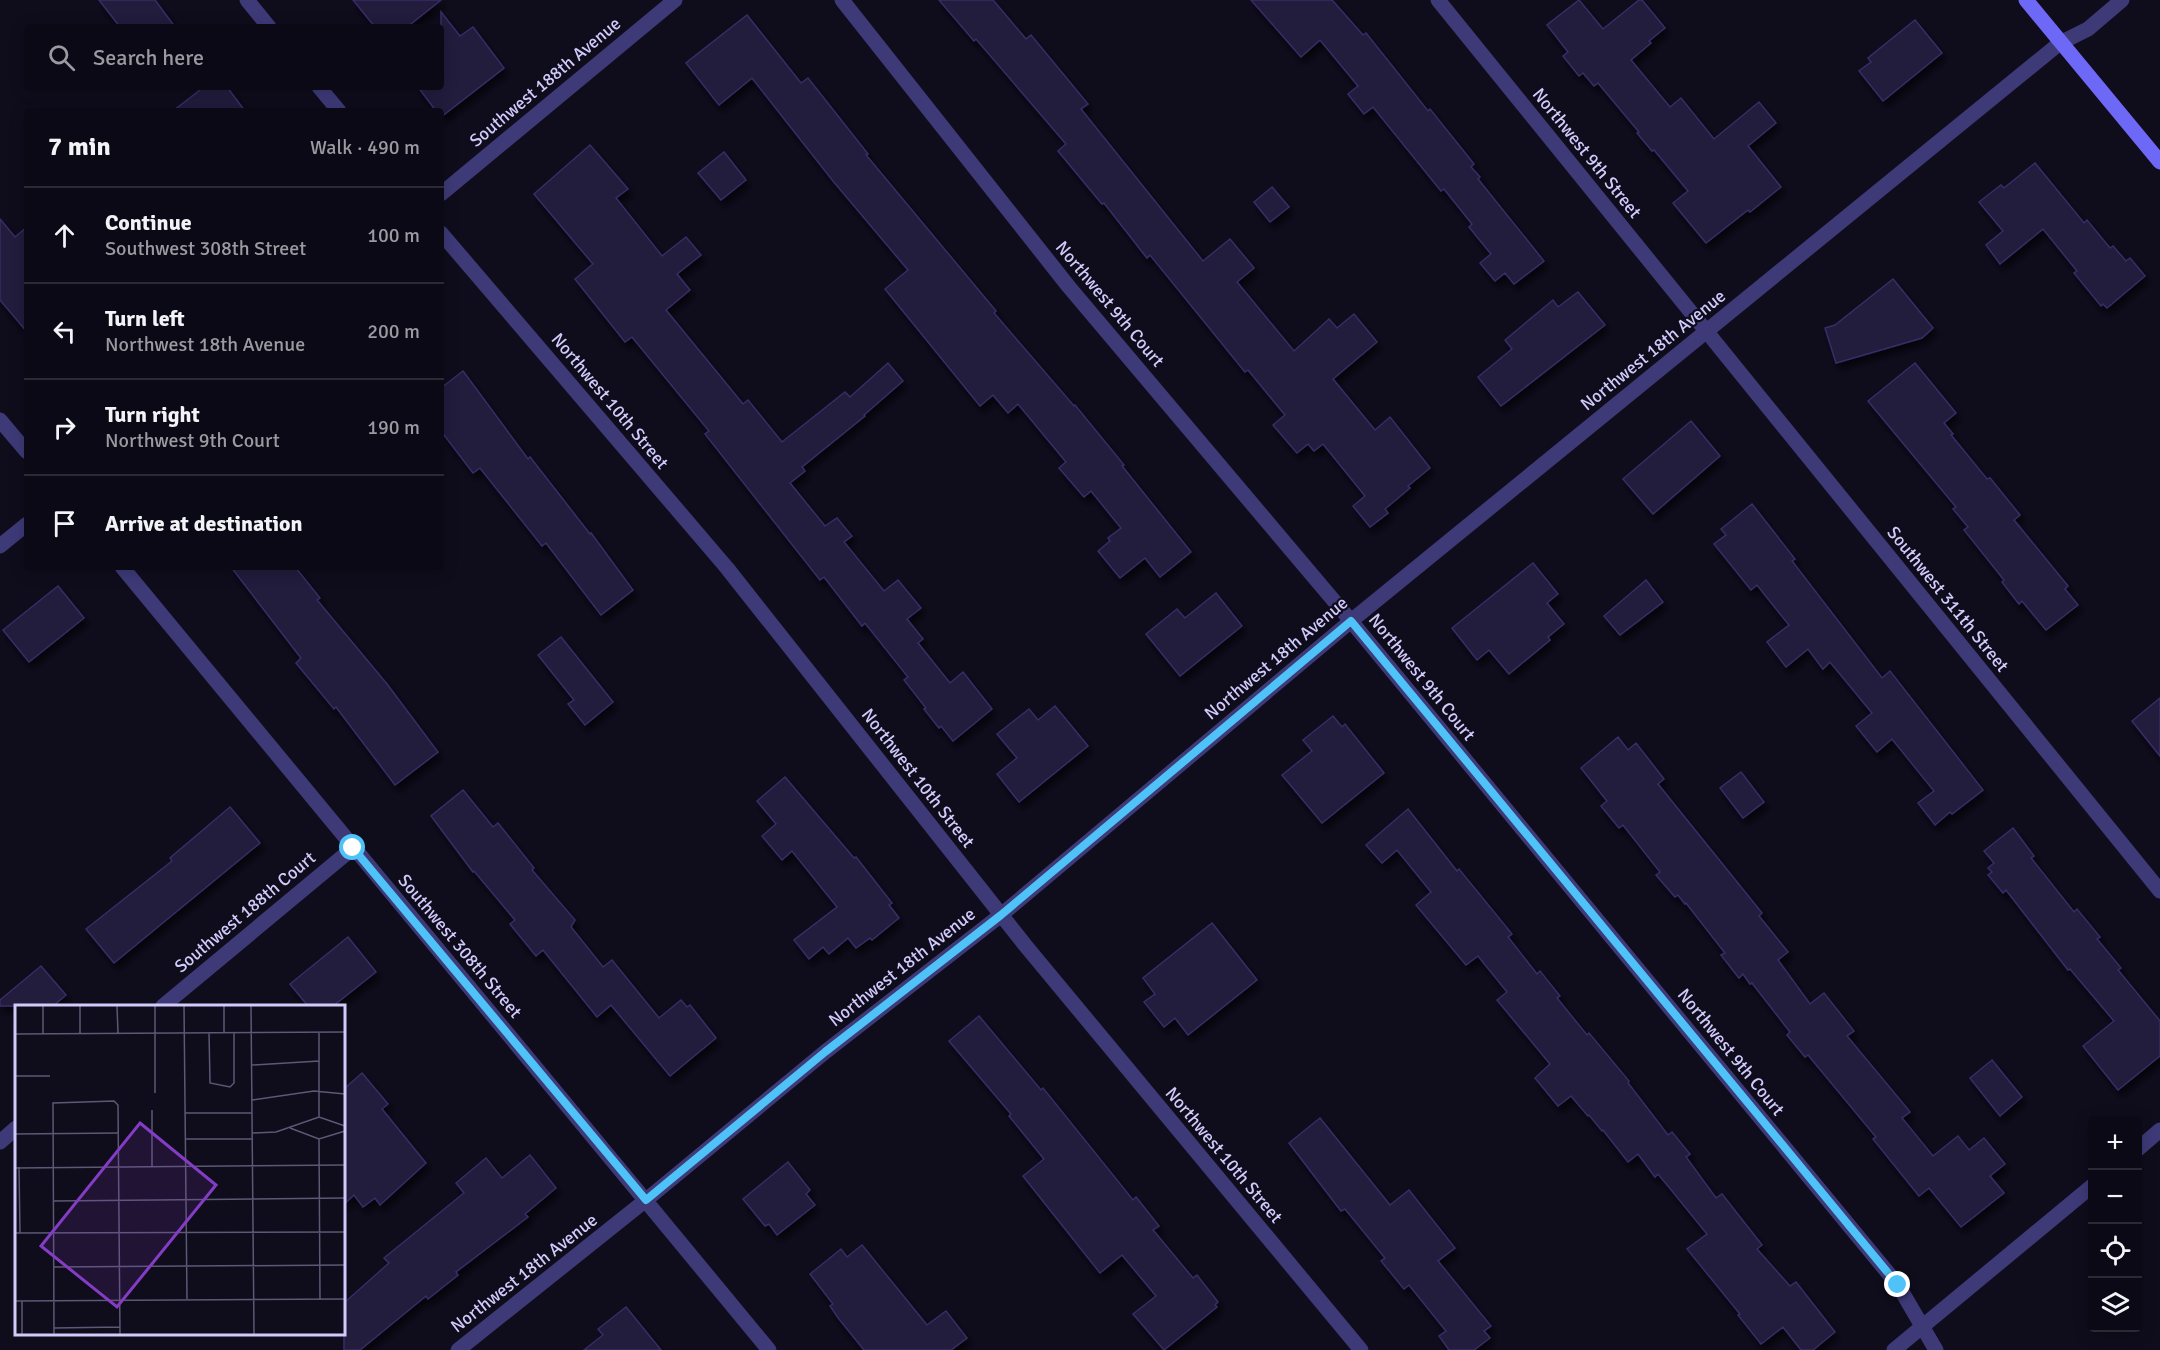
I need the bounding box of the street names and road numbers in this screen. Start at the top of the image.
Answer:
street label: Southwest 188th Avenue [465,12,625,152]
street label: Northwest 9th Street [1528,84,1646,222]
street label: Northwest 9th Court [1051,237,1169,371]
street label: Northwest 18th Avenue [1576,285,1730,415]
street label: Northwest 10th Street [547,329,673,473]
street label: Southwest 311th Street [1882,522,2014,676]
street label: Northwest 18th Avenue [1200,592,1352,724]
street label: Northwest 9th Court [1364,609,1480,745]
street label: Northwest 10th Street [857,704,979,852]
street label: Southwest 188th Court [170,847,320,977]
street label: Southwest 308th Street [393,870,527,1022]
street label: Northwest 18th Avenue [824,903,980,1031]
street label: Northwest 9th Court [1673,984,1789,1120]
street label: Northwest 10th Street [1161,1083,1287,1227]
street label: Northwest 18th Avenue [446,1209,602,1337]

